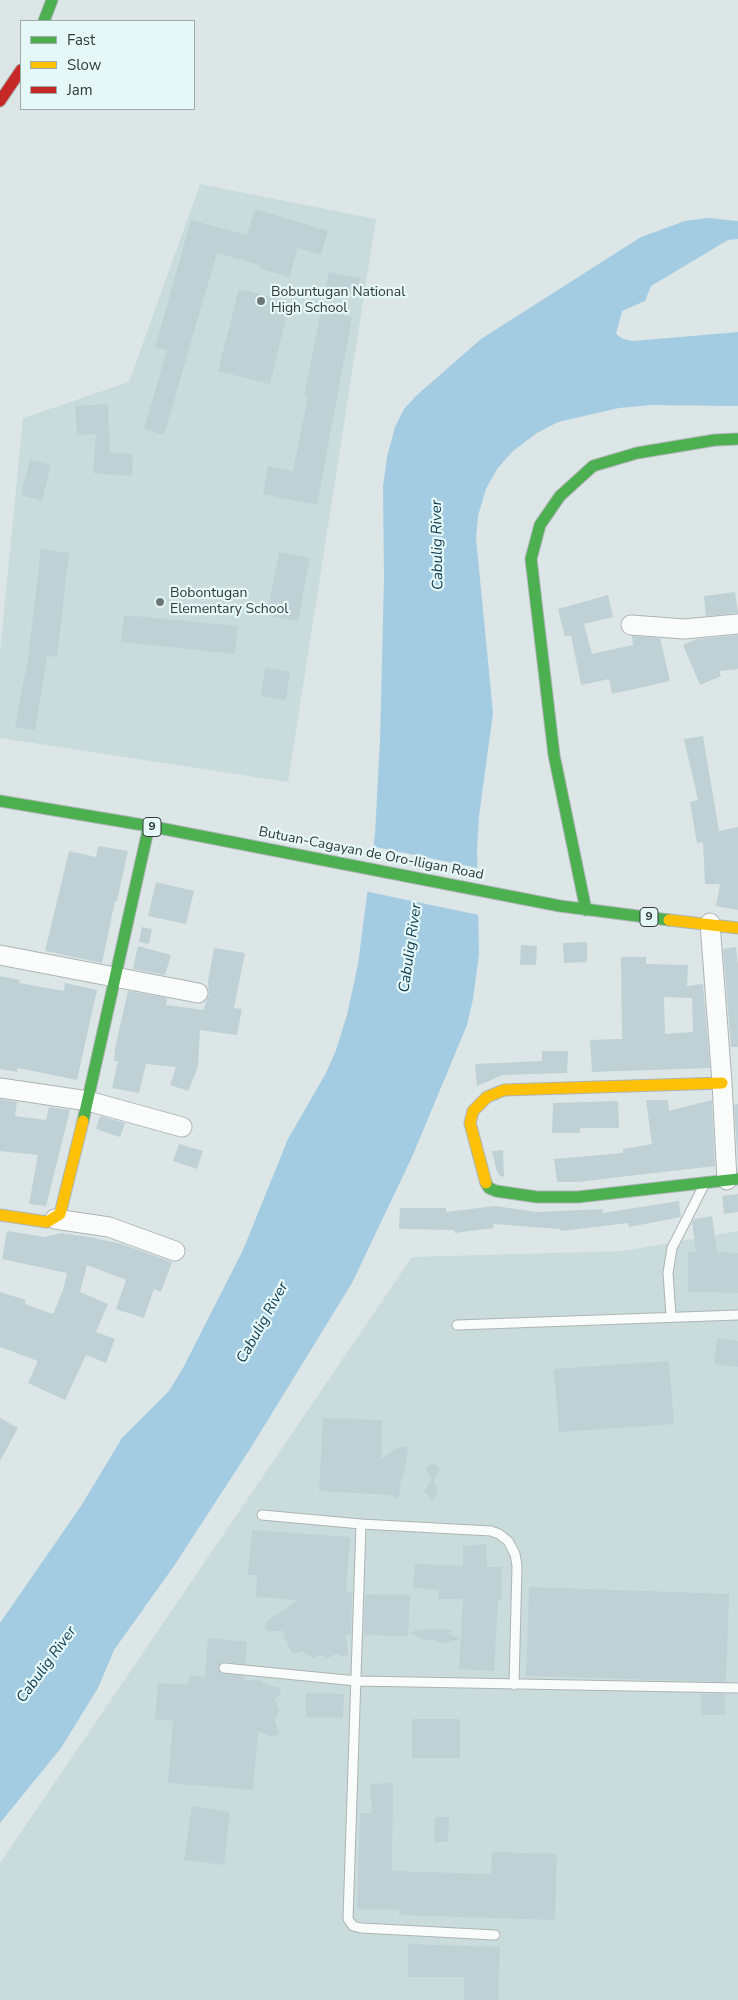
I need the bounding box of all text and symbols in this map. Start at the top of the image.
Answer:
legend [20,20,195,110]
text: Fast [67,30,95,50]
text: Slow [67,55,101,75]
text: Jam [67,80,93,100]
place label: Bobuntugan National High School [271,285,405,318]
marker: Bobuntugan National High School [255,295,267,307]
water label: Cabulig River [428,500,448,590]
place label: Bobontugan Elementary School [170,586,288,618]
marker: Bobontugan Elementary School [154,596,166,608]
road number: 9 [143,818,161,836]
street label: Butuan-Cagayan de Oro-Iligan Road [257,824,485,884]
water label: Cabulig River [396,902,426,994]
road number: 9 [640,908,658,926]
water label: Cabulig River [233,1279,293,1367]
water label: Cabulig River [13,1623,81,1707]

